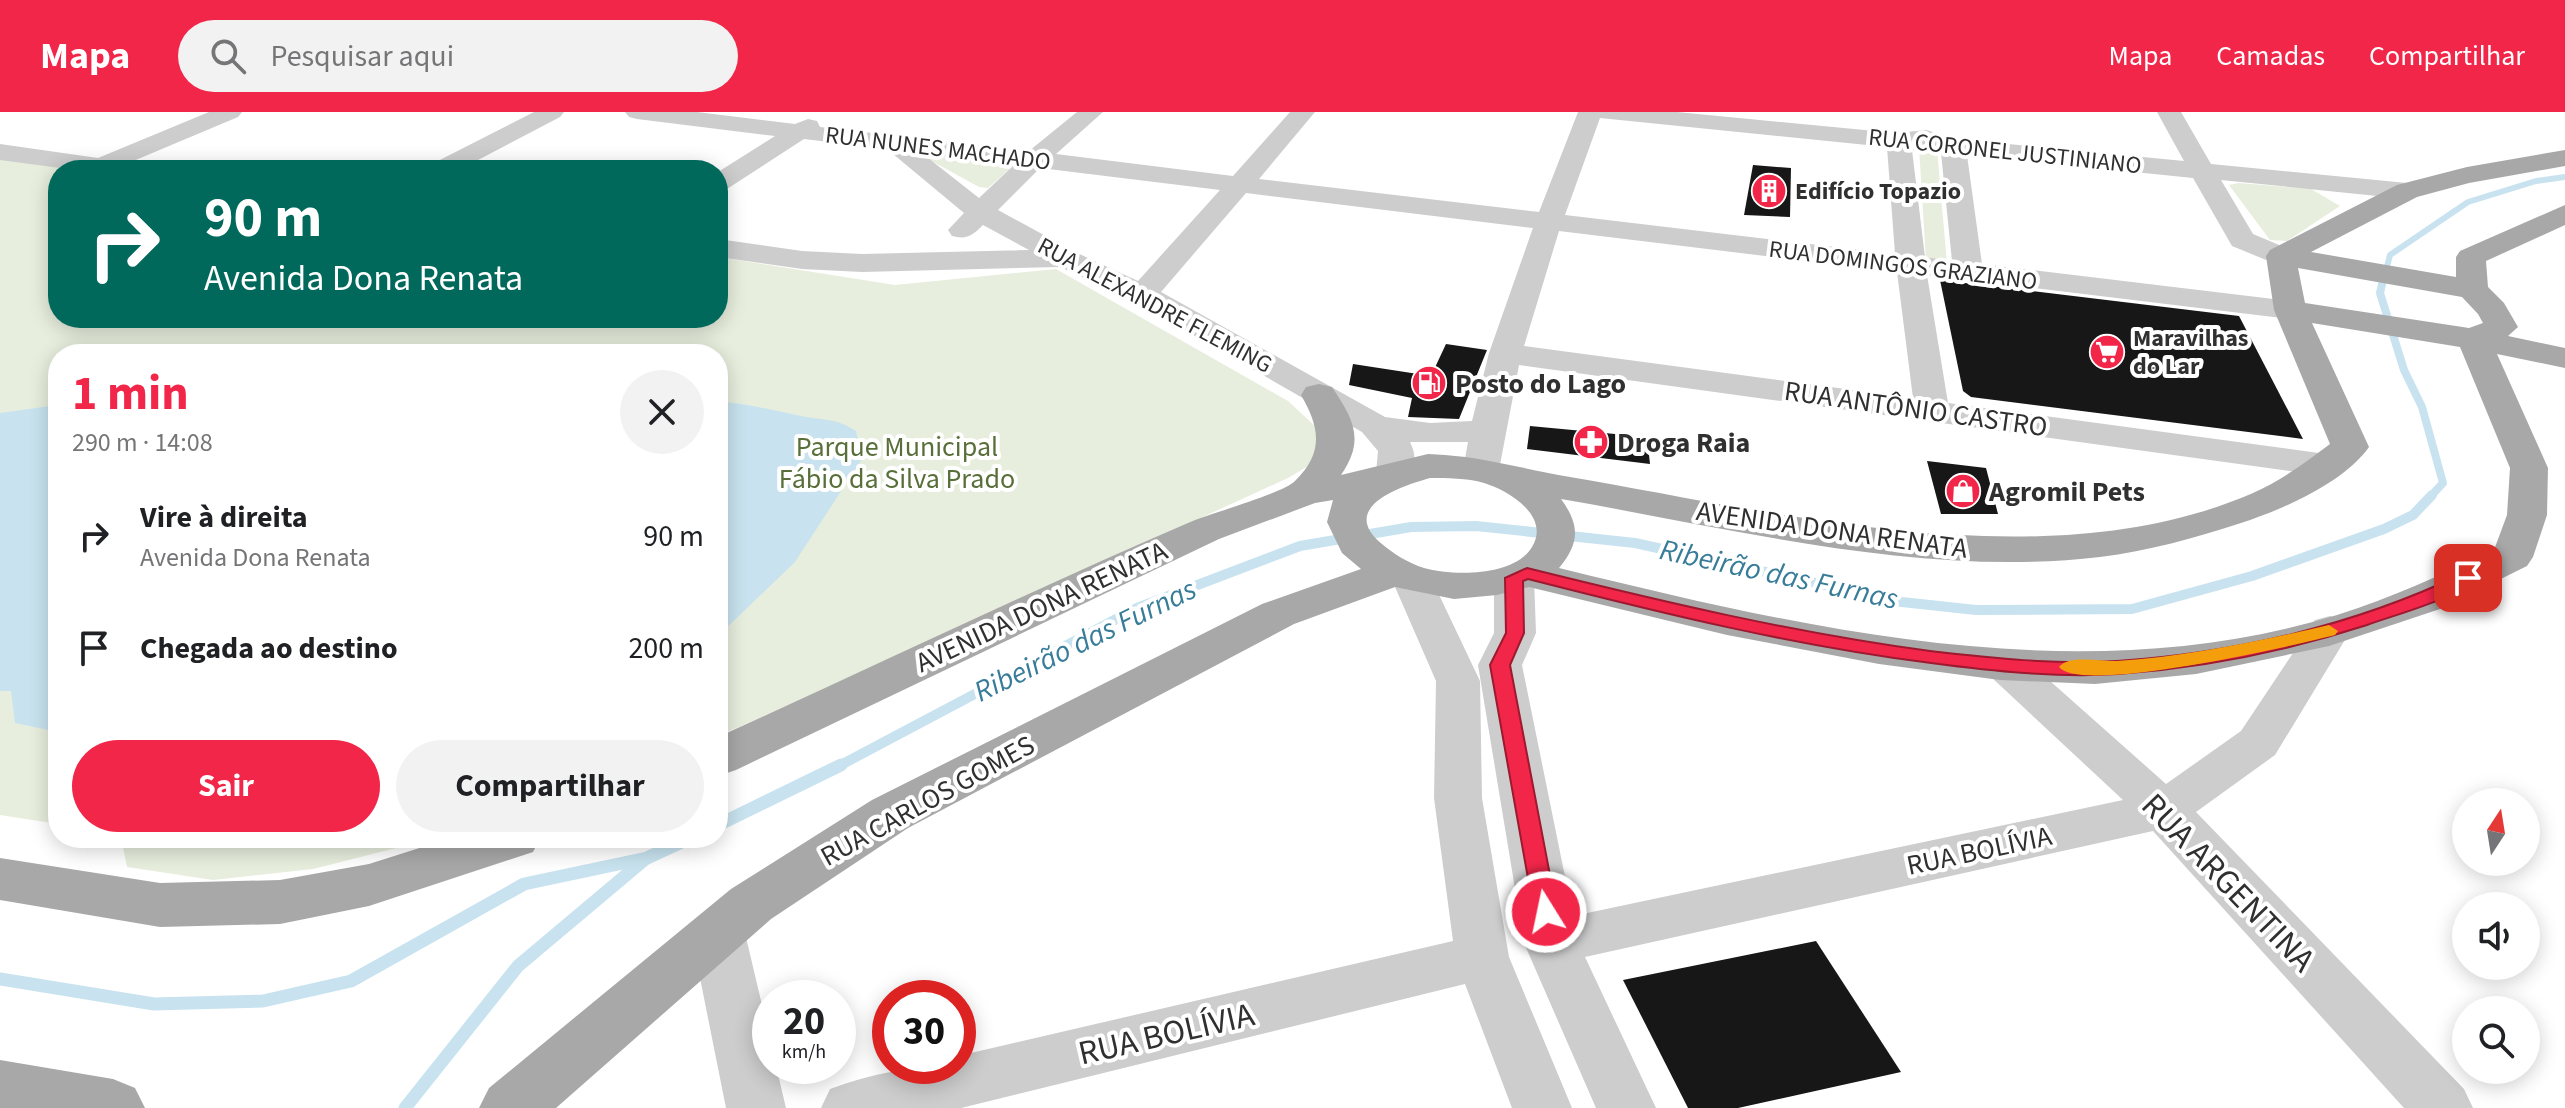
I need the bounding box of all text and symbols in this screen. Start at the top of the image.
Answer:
search box [178,20,738,92]
text: Mapa [40,29,130,83]
icon: search [206,34,250,78]
text: Pesquisar aqui [270,35,454,78]
text: Mapa [2109,36,2172,76]
text: Camadas [2216,36,2325,76]
text: Compartilhar [2369,36,2525,76]
street label: RUA NUNES MACHADO [823,117,1053,180]
street label: RUA CORONEL JUSTINIANO [1867,120,2143,183]
building icon: Edifício Topazio [1750,172,1788,210]
place label: Edifício Topazio [1795,174,1961,209]
text: 90 m [204,179,322,258]
icon: right [72,192,176,296]
street label: RUA ALEXANDRE FLEMING [1031,229,1278,382]
street label: RUA DOMINGOS GRAZIANO [1767,232,2039,299]
text: Avenida Dona Renata [204,253,523,304]
place label: Maravilhas do Lar [2133,321,2248,384]
supermarket icon: Maravilhas do Lar [2088,333,2126,371]
text: 1 min [72,360,189,428]
fuel station icon: Posto do Lago [1410,364,1448,402]
place label: Posto do Lago [1455,364,1626,404]
button: close [620,370,704,454]
street label: RUA ANTÔNIO CASTRO [1782,371,2050,447]
pharmacy icon: Droga Raia [1572,423,1610,461]
place label: Droga Raia [1617,423,1750,463]
text: 290 m · 14:08 [72,424,213,461]
park label: Parque Municipal Fábio da Silva Prado [779,427,1015,499]
shop icon: Agromil Pets [1944,472,1982,510]
place label: Agromil Pets [1988,472,2145,512]
street label: AVENIDA DONA RENATA [1694,491,1971,569]
text: Vire à direita [140,496,308,539]
icon: right [72,514,116,558]
text: 90 m [643,515,704,558]
water label: Ribeirão das Furnas [1656,528,1902,621]
street label: AVENIDA DONA RENATA [909,531,1175,683]
text: Avenida Dona Renata [140,539,371,576]
pin [2434,544,2502,612]
icon: arrive [2446,556,2490,600]
water label: Ribeirão das Furnas [967,568,1204,713]
icon: arrive [72,626,116,670]
text: Chegada ao destino [140,627,398,670]
text: 200 m [628,627,704,670]
street label: RUA CARLOS GOMES [813,725,1042,876]
button: Sair [72,740,380,832]
button: Compartilhar [396,740,704,832]
street label: RUA ARGENTINA [2130,782,2327,984]
north arrow [2452,788,2540,876]
map controls [2452,788,2540,1084]
street label: RUA BOLÍVIA [1903,816,2056,886]
position arrow [1504,870,1588,954]
button: sound [2452,892,2540,980]
speed limit sign: 30 [872,980,976,1084]
street label: RUA BOLÍVIA [1074,990,1260,1078]
text: 20 [783,993,825,1050]
button: search [2452,996,2540,1084]
text: km/h [782,1038,826,1066]

